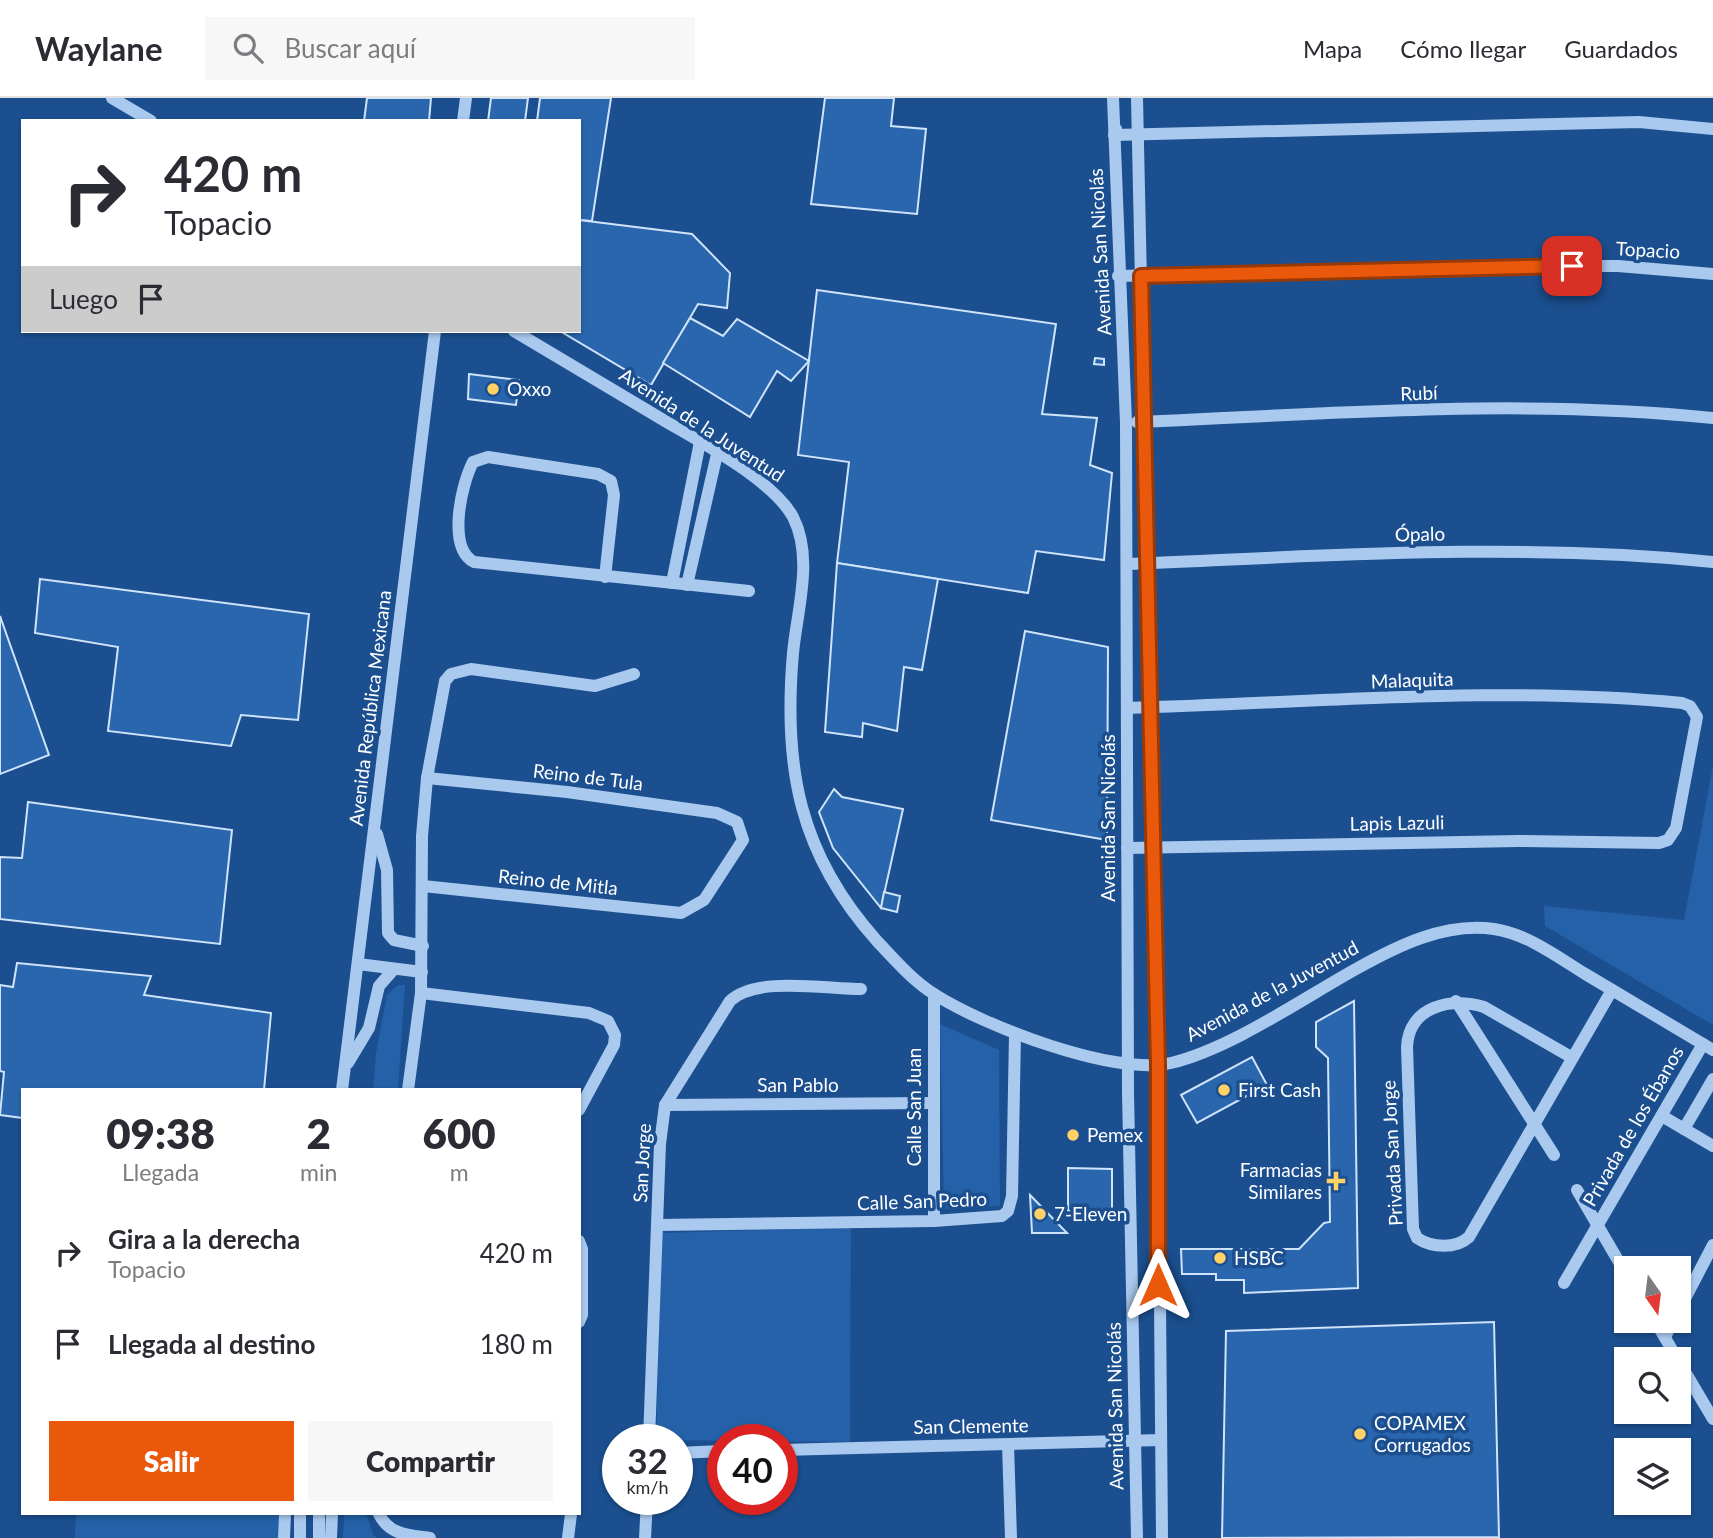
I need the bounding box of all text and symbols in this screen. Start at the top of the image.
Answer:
search box [205,17,695,80]
text: Waylane [35,28,163,68]
icon: search [229,29,267,67]
text: Buscar aquí [285,32,416,64]
text: Mapa [1303,34,1362,63]
text: Cómo llegar [1400,34,1526,63]
text: Guardados [1564,34,1678,63]
text: 420 m [164,144,302,202]
icon: right [49,147,140,238]
street label: Avenida San Nicolás [1084,168,1115,336]
text: Topacio [164,203,272,242]
pin [1542,236,1602,296]
street label: Topacio [1615,236,1681,263]
icon: arrive [1553,247,1591,285]
icon: arrive [132,280,170,318]
text: Luego [49,283,118,315]
street label: Avenida de la Juventud [615,363,789,487]
place label: Oxxo [507,377,551,400]
street label: Rubí [1400,380,1439,405]
marker: Oxxo [485,381,501,397]
street label: Ópalo [1395,522,1445,545]
street label: Avenida República Mexicana [344,589,395,827]
street label: Malaquita [1370,667,1454,692]
street label: Avenida San Nicolás [1096,734,1119,902]
street label: Reino de Tula [532,758,644,795]
street label: Lapis Lazuli [1349,810,1445,835]
street label: Reino de Mitla [497,864,619,899]
street label: Avenida de la Juventud [1182,935,1362,1046]
street label: Privada de los Ébanos [1577,1042,1688,1210]
street label: Calle San Juan [902,1048,925,1166]
street label: San Pablo [757,1073,839,1096]
place label: First Cash [1238,1078,1321,1101]
street label: Privada San Jorge [1376,1079,1407,1227]
marker: First Cash [1216,1082,1232,1098]
text: 09:38 [106,1108,215,1158]
text: 2 [307,1108,331,1158]
text: 600 [423,1108,496,1158]
street label: San Jorge [628,1123,655,1203]
place label: Pemex [1087,1123,1143,1146]
marker: Pemex [1065,1127,1081,1143]
text: Llegada [122,1158,199,1186]
text: min [300,1158,337,1186]
text: m [450,1158,469,1186]
place label: Farmacias Similares [1240,1158,1322,1203]
marker: Farmacias Similares [1328,1173,1344,1189]
street label: Calle San Pedro [857,1187,987,1214]
place label: 7-Eleven [1054,1202,1127,1225]
marker: 7-Eleven [1032,1206,1048,1222]
text: Gira a la derecha [108,1223,300,1255]
icon: right [49,1234,87,1272]
text: 420 m [480,1237,553,1269]
place label: HSBC [1234,1246,1284,1269]
position arrow [1121,1248,1195,1322]
marker: HSBC [1212,1250,1228,1266]
text: Topacio [108,1255,186,1283]
north arrow [1614,1256,1690,1334]
map controls [1614,1256,1691,1515]
street label: Avenida San Nicolás [1102,1322,1127,1490]
icon: arrive [49,1325,87,1363]
text: Llegada al destino [108,1328,315,1360]
text: 180 m [480,1328,553,1360]
button: search [1614,1347,1691,1424]
place label: COPAMEX Corrugados [1374,1411,1471,1456]
street label: San Clemente [913,1413,1029,1438]
button: Salir [49,1421,294,1501]
button: Compartir [308,1421,553,1501]
speed limit sign: 40 [707,1424,798,1515]
marker: COPAMEX Corrugados [1352,1426,1368,1442]
button: layers [1614,1438,1691,1515]
text: 32 [627,1439,668,1481]
text: km/h [626,1476,669,1498]

